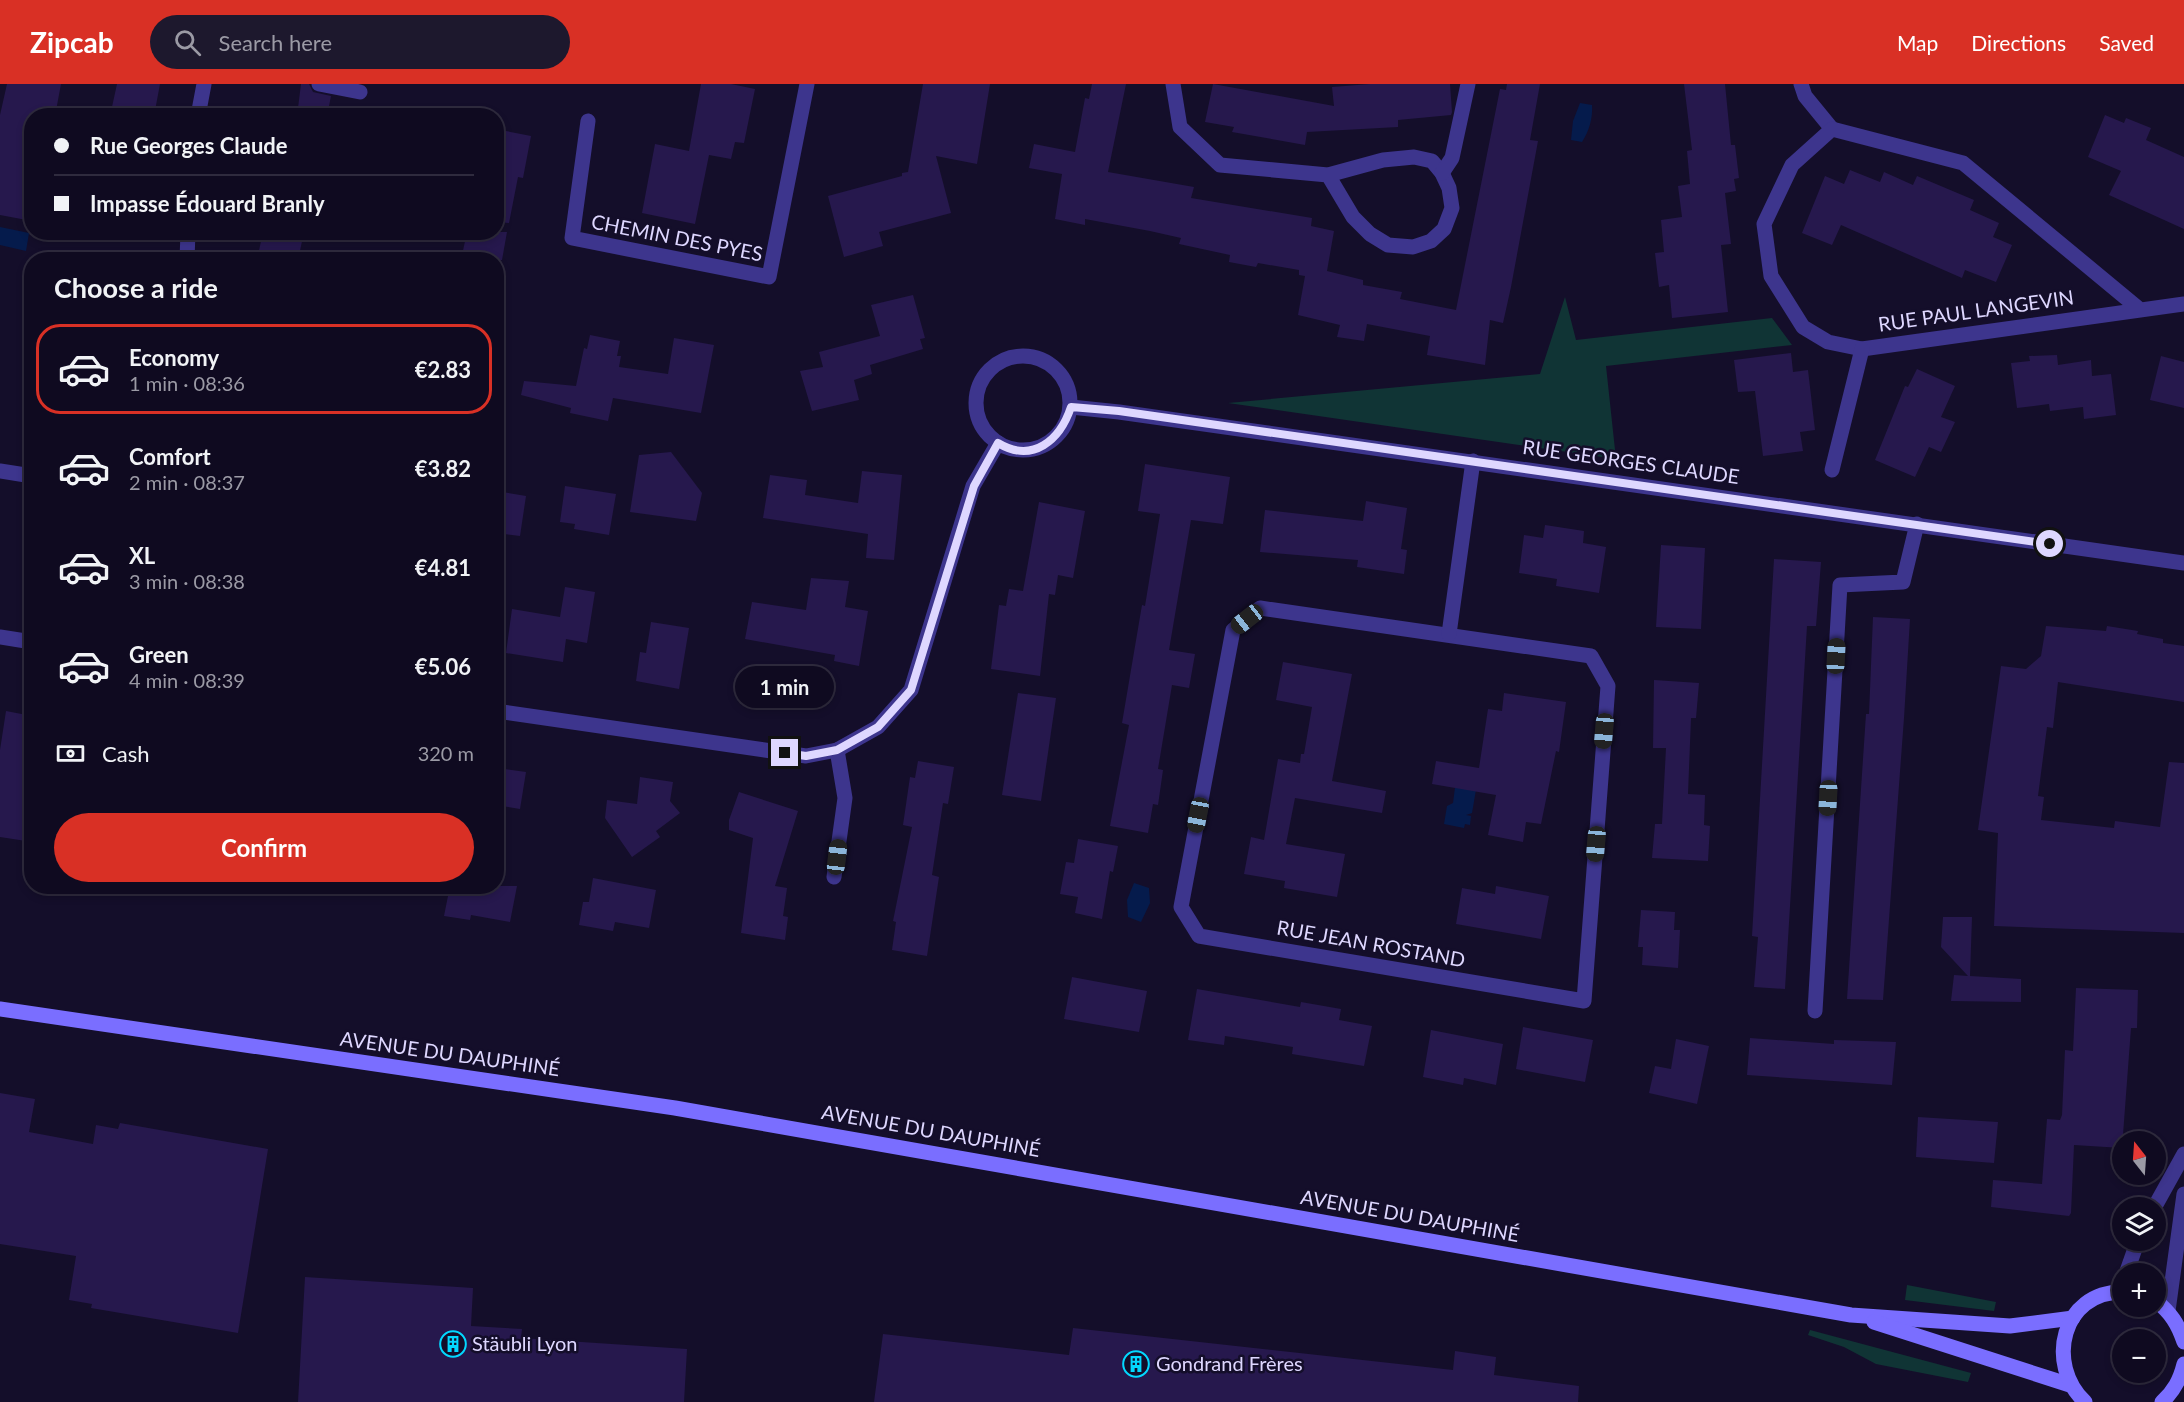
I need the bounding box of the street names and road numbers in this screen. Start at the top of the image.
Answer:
street label: CHEMIN DES PYES [589,209,765,265]
street label: RUE PAUL LANGEVIN [1877,284,2075,336]
street label: RUE GEORGES CLAUDE [1521,434,1741,488]
street label: RUE JEAN ROSTAND [1275,915,1467,971]
street label: AVENUE DU DAUPHINÉ [339,1026,562,1080]
street label: AVENUE DU DAUPHINÉ [820,1099,1042,1161]
street label: AVENUE DU DAUPHINÉ [1299,1184,1521,1246]

